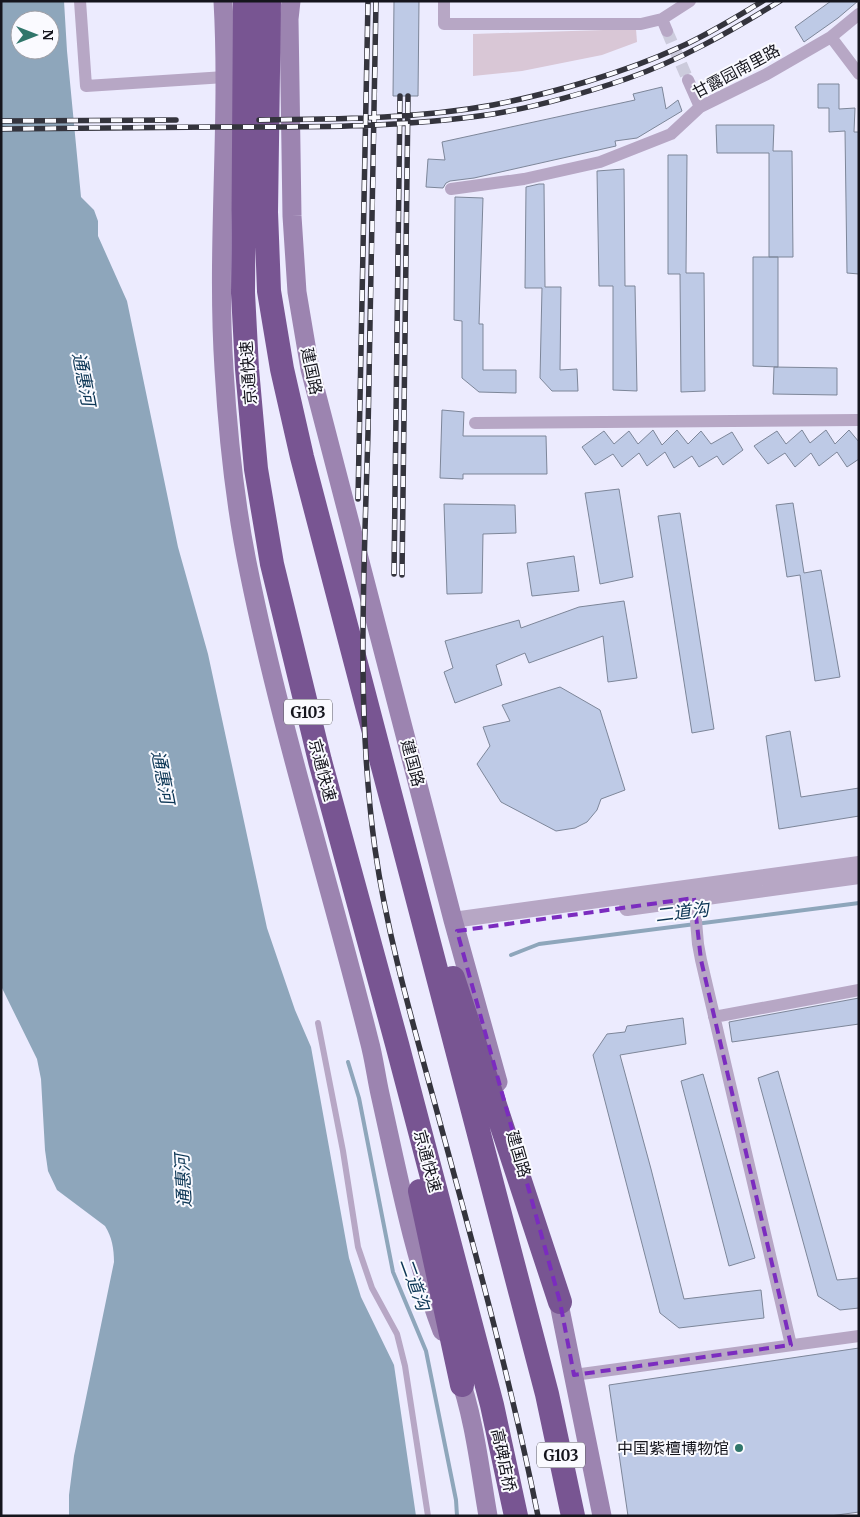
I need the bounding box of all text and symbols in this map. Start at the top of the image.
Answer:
north arrow [10,10,60,60]
text: N [39,29,57,41]
street label: 甘露园南里路 [689,40,783,102]
street label: 京通快速 [236,340,260,406]
street label: 建国路 [297,345,327,397]
water label: 通惠河 [68,350,101,411]
road number: G103 [284,700,332,724]
street label: 京通快速 [305,736,341,804]
street label: 建国路 [397,737,429,789]
water label: 通惠河 [147,748,180,809]
water label: 二道沟 [654,897,712,927]
street label: 京通快速 [410,1127,446,1195]
street label: 建国路 [503,1128,535,1180]
water label: 通惠河 [170,1150,196,1209]
water label: 二道沟 [395,1255,436,1315]
street label: 高碑店桥 [488,1427,520,1493]
place label: 中国紫檀博物馆 [617,1438,729,1458]
road number: G103 [537,1442,585,1468]
marker: 中国紫檀博物馆 [733,1442,745,1454]

